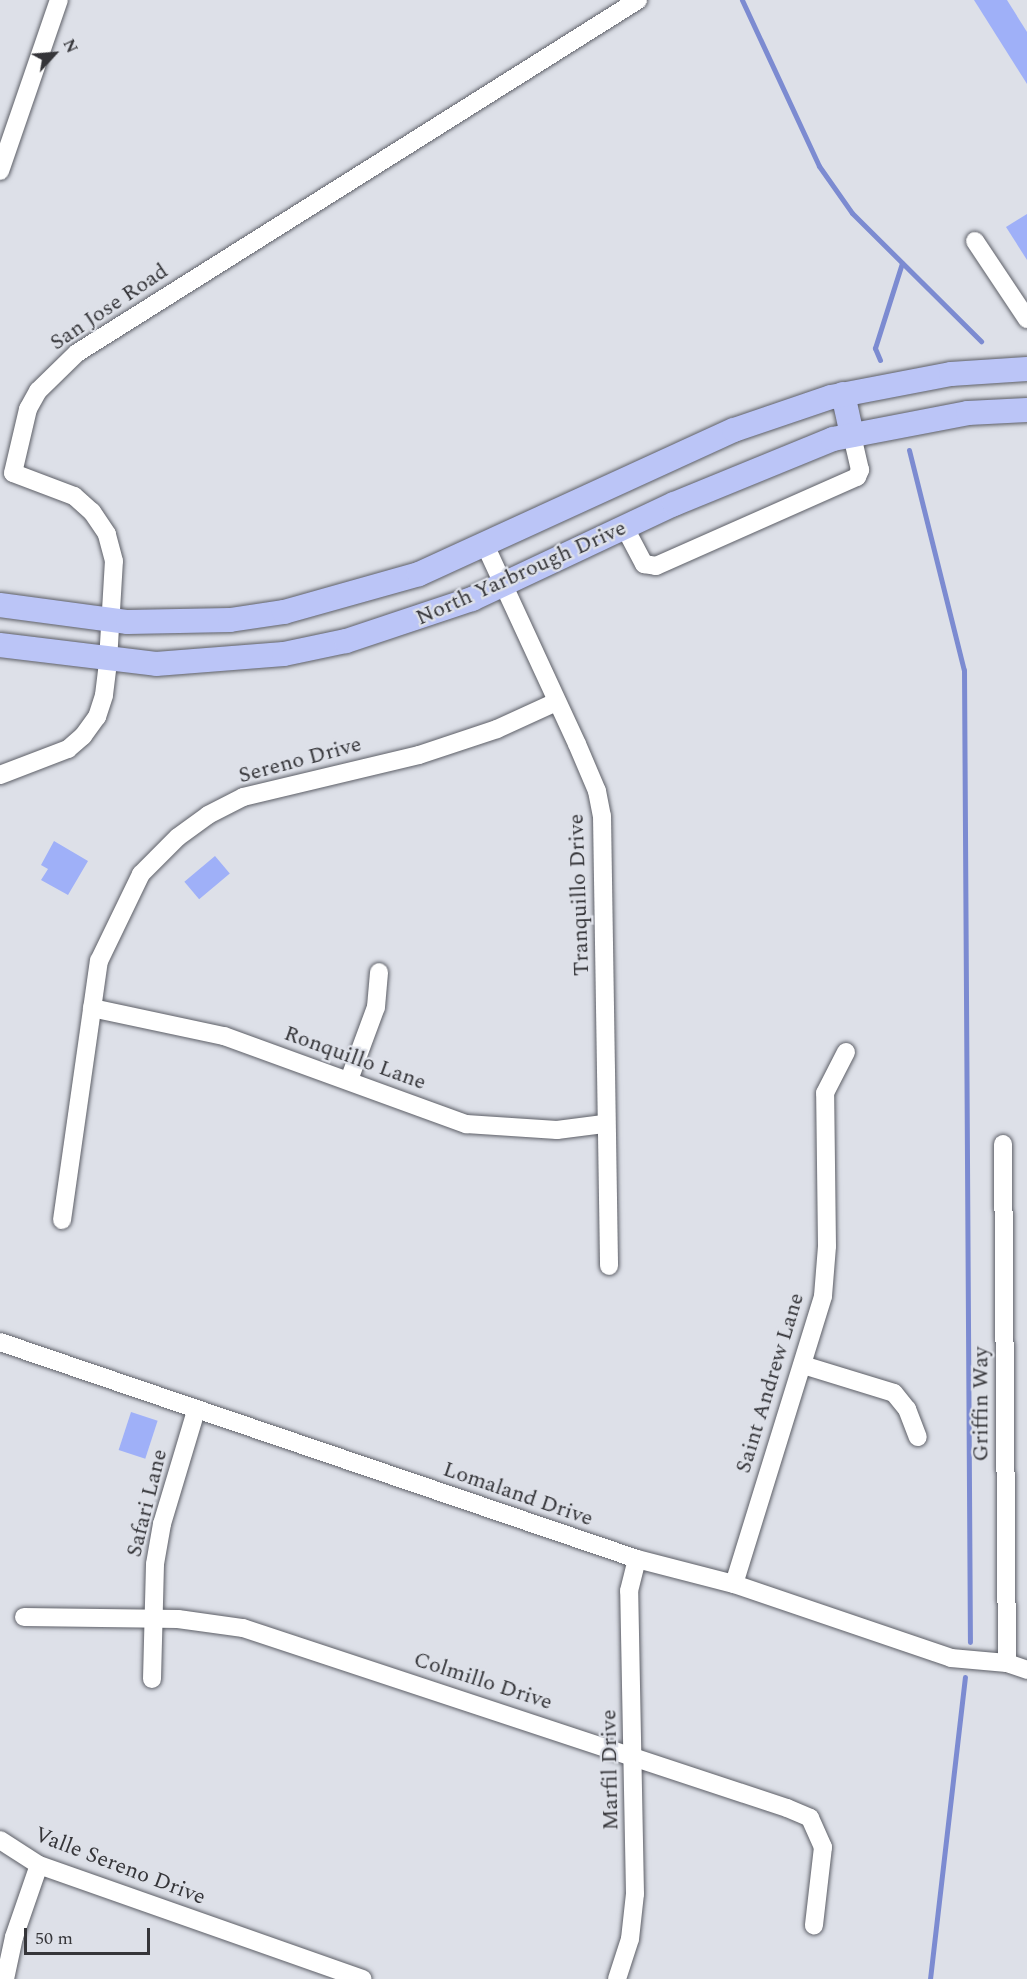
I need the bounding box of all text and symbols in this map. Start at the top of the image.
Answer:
north arrow [24,24,84,84]
text: N [57,35,84,57]
street label: San Jose Road [45,258,173,356]
street label: North Yarbrough Drive [412,515,630,631]
street label: Sereno Drive [236,731,364,789]
street label: Tranquillo Drive [563,813,595,977]
street label: Ronquillo Lane [280,1020,430,1096]
street label: Saint Andrew Lane [730,1290,810,1476]
street label: Griffin Way [968,1346,994,1462]
street label: Safari Lane [121,1446,173,1560]
street label: Lomaland Drive [440,1456,596,1532]
street label: Colmillo Drive [410,1646,556,1716]
street label: Marfil Drive [596,1709,624,1831]
street label: Valle Sereno Drive [31,1821,209,1911]
scale bar [27,1916,153,1954]
text: 50 m [35,1925,73,1952]

